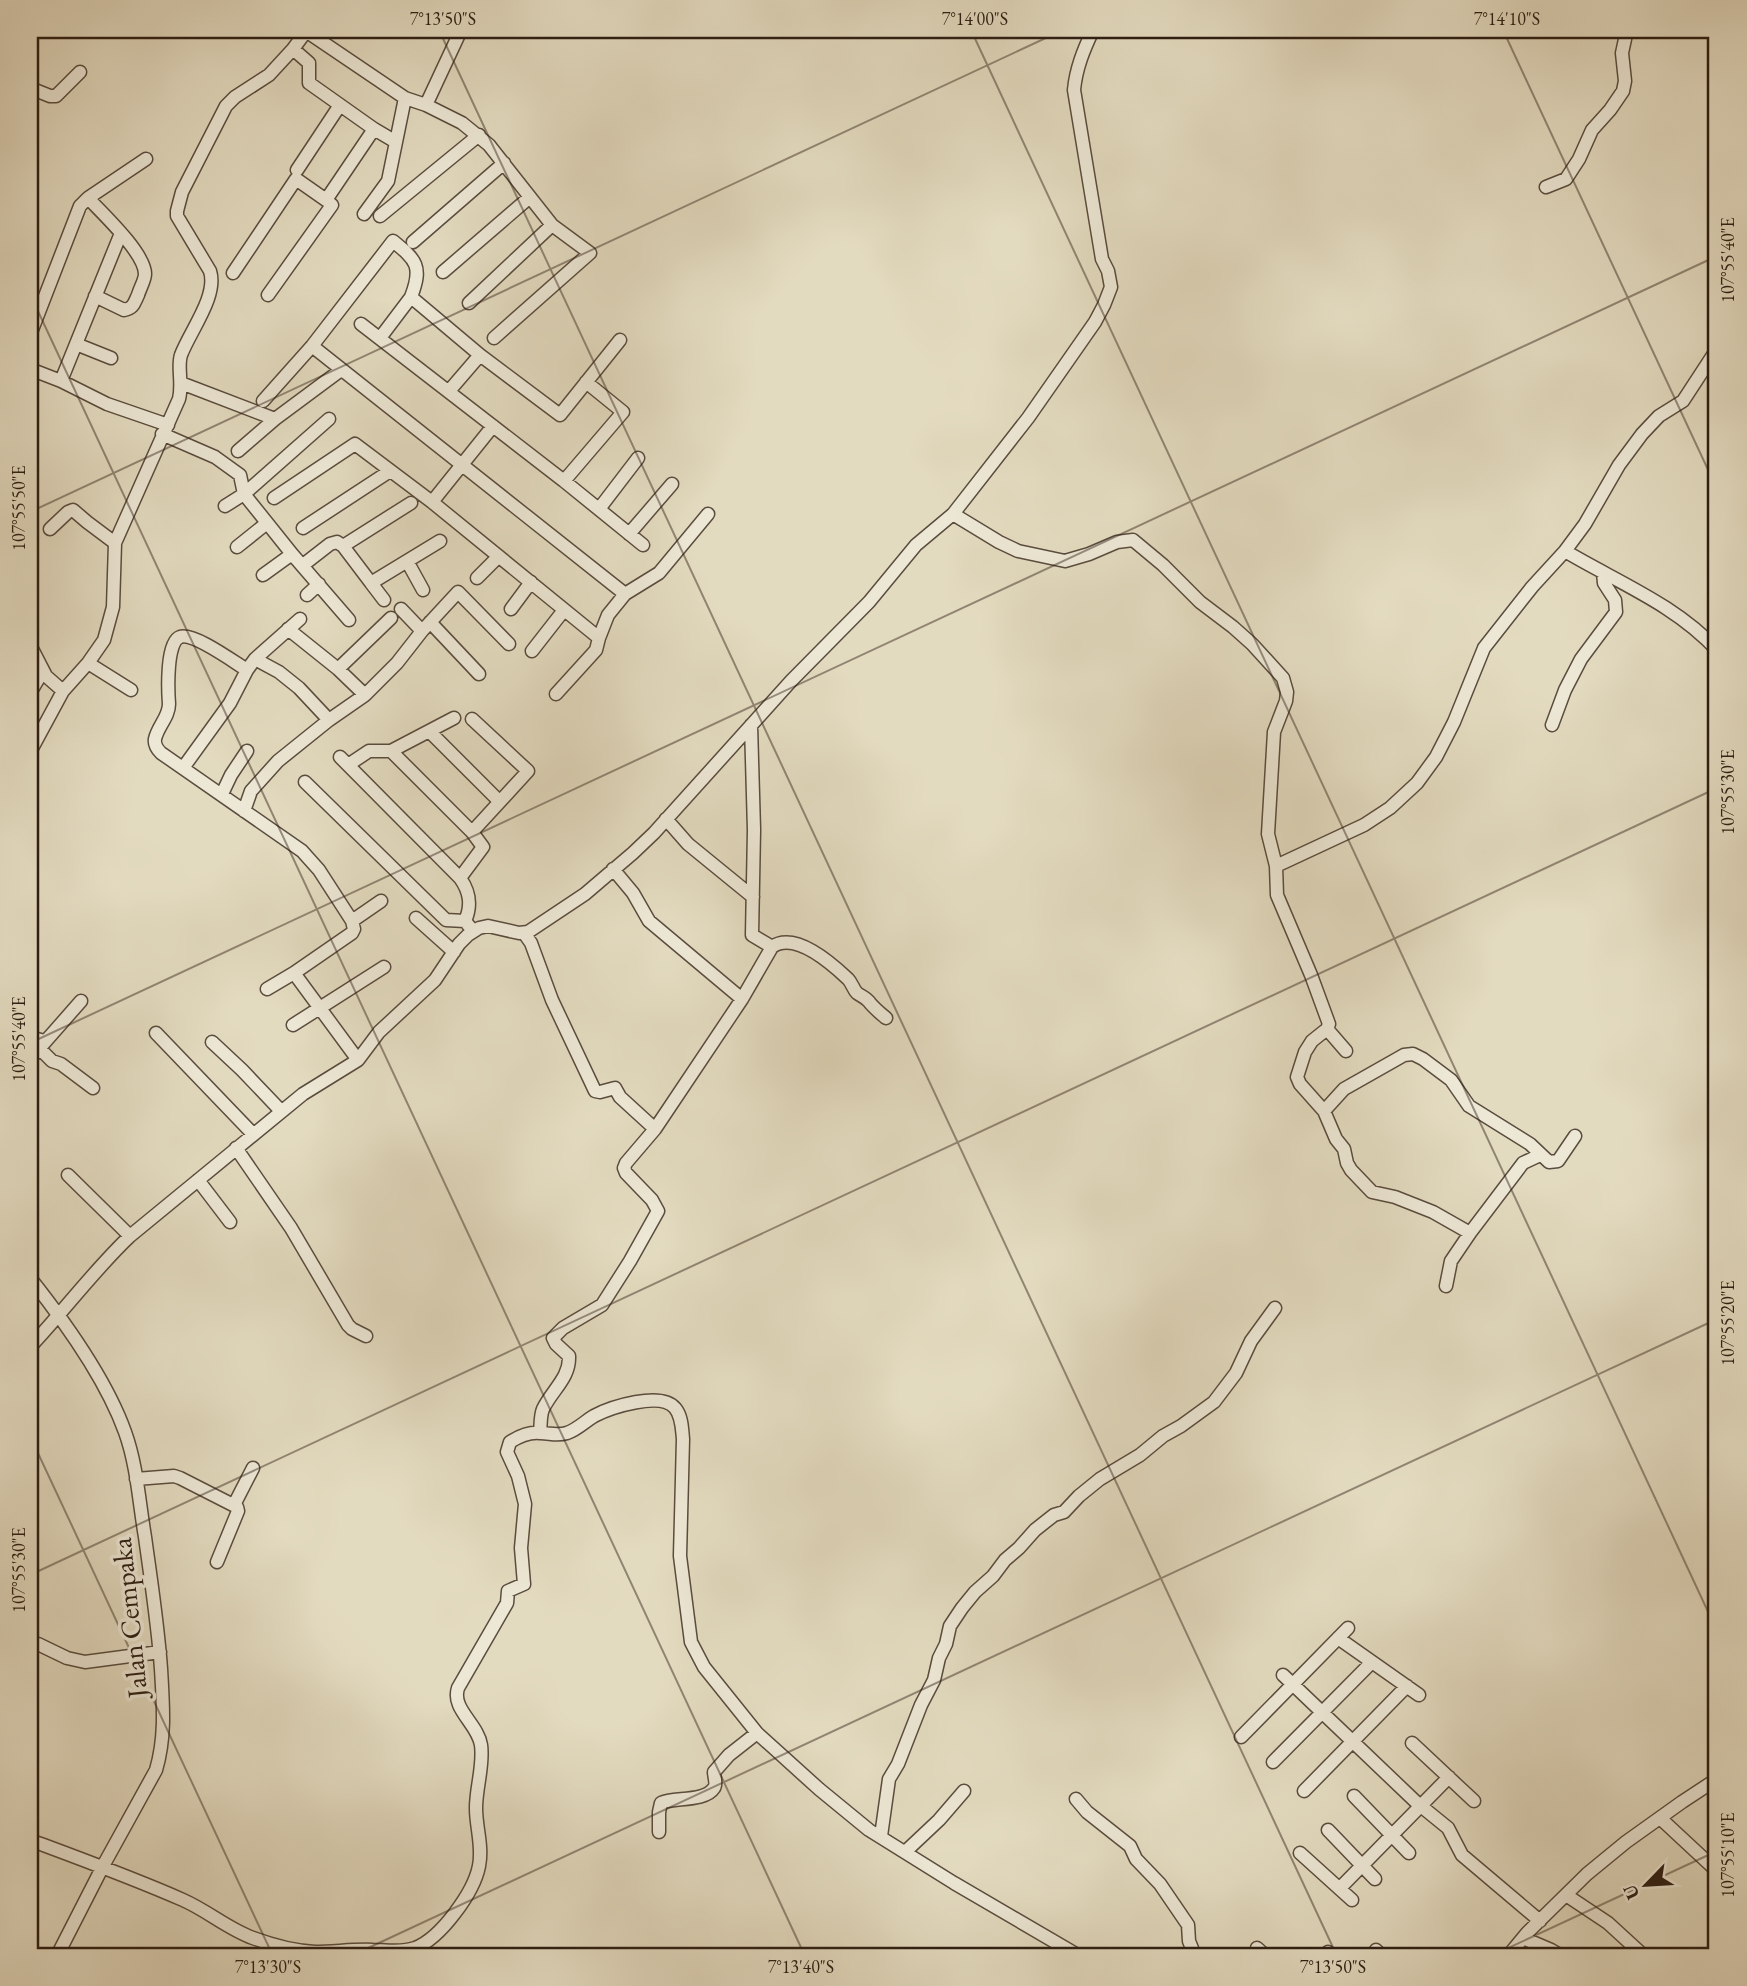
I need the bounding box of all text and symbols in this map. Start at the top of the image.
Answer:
text: 7°13'50"S [410,7,476,30]
text: 7°14'00"S [942,7,1008,30]
text: 7°14'10"S [1474,7,1540,30]
text: 107°55'40"E [1716,217,1739,303]
text: 107°55'50"E [7,465,30,551]
text: 107°55'30"E [1716,749,1739,835]
text: 107°55'40"E [7,996,30,1082]
text: 107°55'20"E [1716,1280,1739,1366]
text: 107°55'30"E [7,1527,30,1613]
street label: Jalan Cempaka [103,1535,156,1702]
text: 107°55'10"E [1716,1812,1739,1898]
north arrow [1610,1850,1680,1920]
text: U [1617,1880,1645,1904]
text: 7°13'30"S [235,1955,301,1978]
text: 7°13'40"S [768,1955,834,1978]
text: 7°13'50"S [1300,1955,1366,1978]

